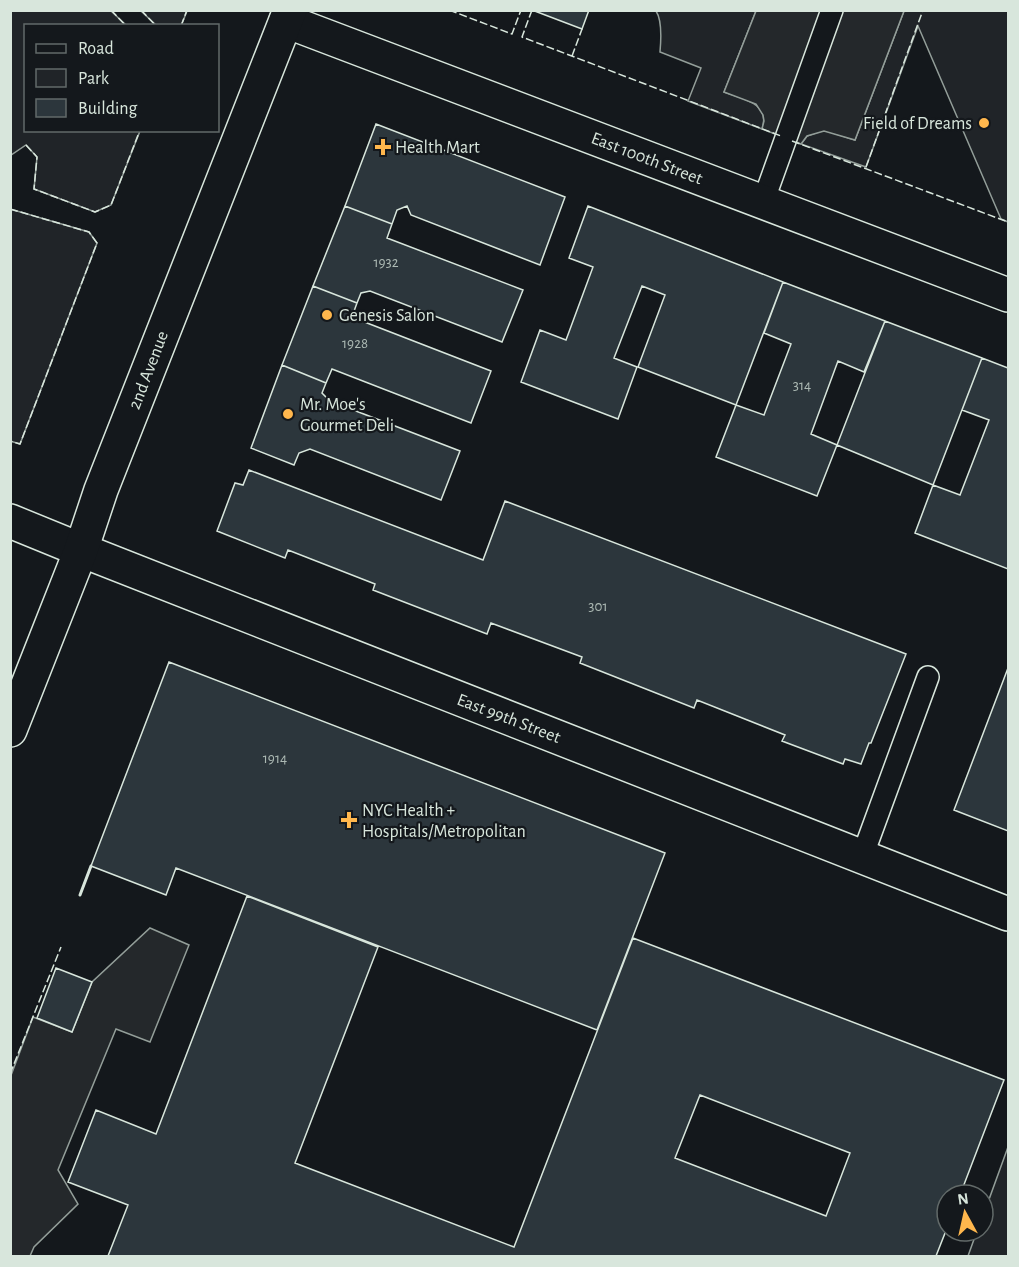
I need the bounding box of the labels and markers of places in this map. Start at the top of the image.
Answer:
place label: Field of Dreams [863,115,972,133]
marker: Field of Dreams [977,116,991,130]
place label: Health Mart [395,139,480,157]
marker: Health Mart [376,140,390,154]
place label: Genesis Salon [339,307,435,325]
marker: Genesis Salon [320,308,334,322]
place label: Mr. Moe's Gourmet Deli [300,396,394,435]
marker: Mr. Moe's Gourmet Deli [281,407,295,421]
place label: NYC Health + Hospitals/Metropolitan [362,802,526,841]
marker: NYC Health + Hospitals/Metropolitan [340,811,358,829]

